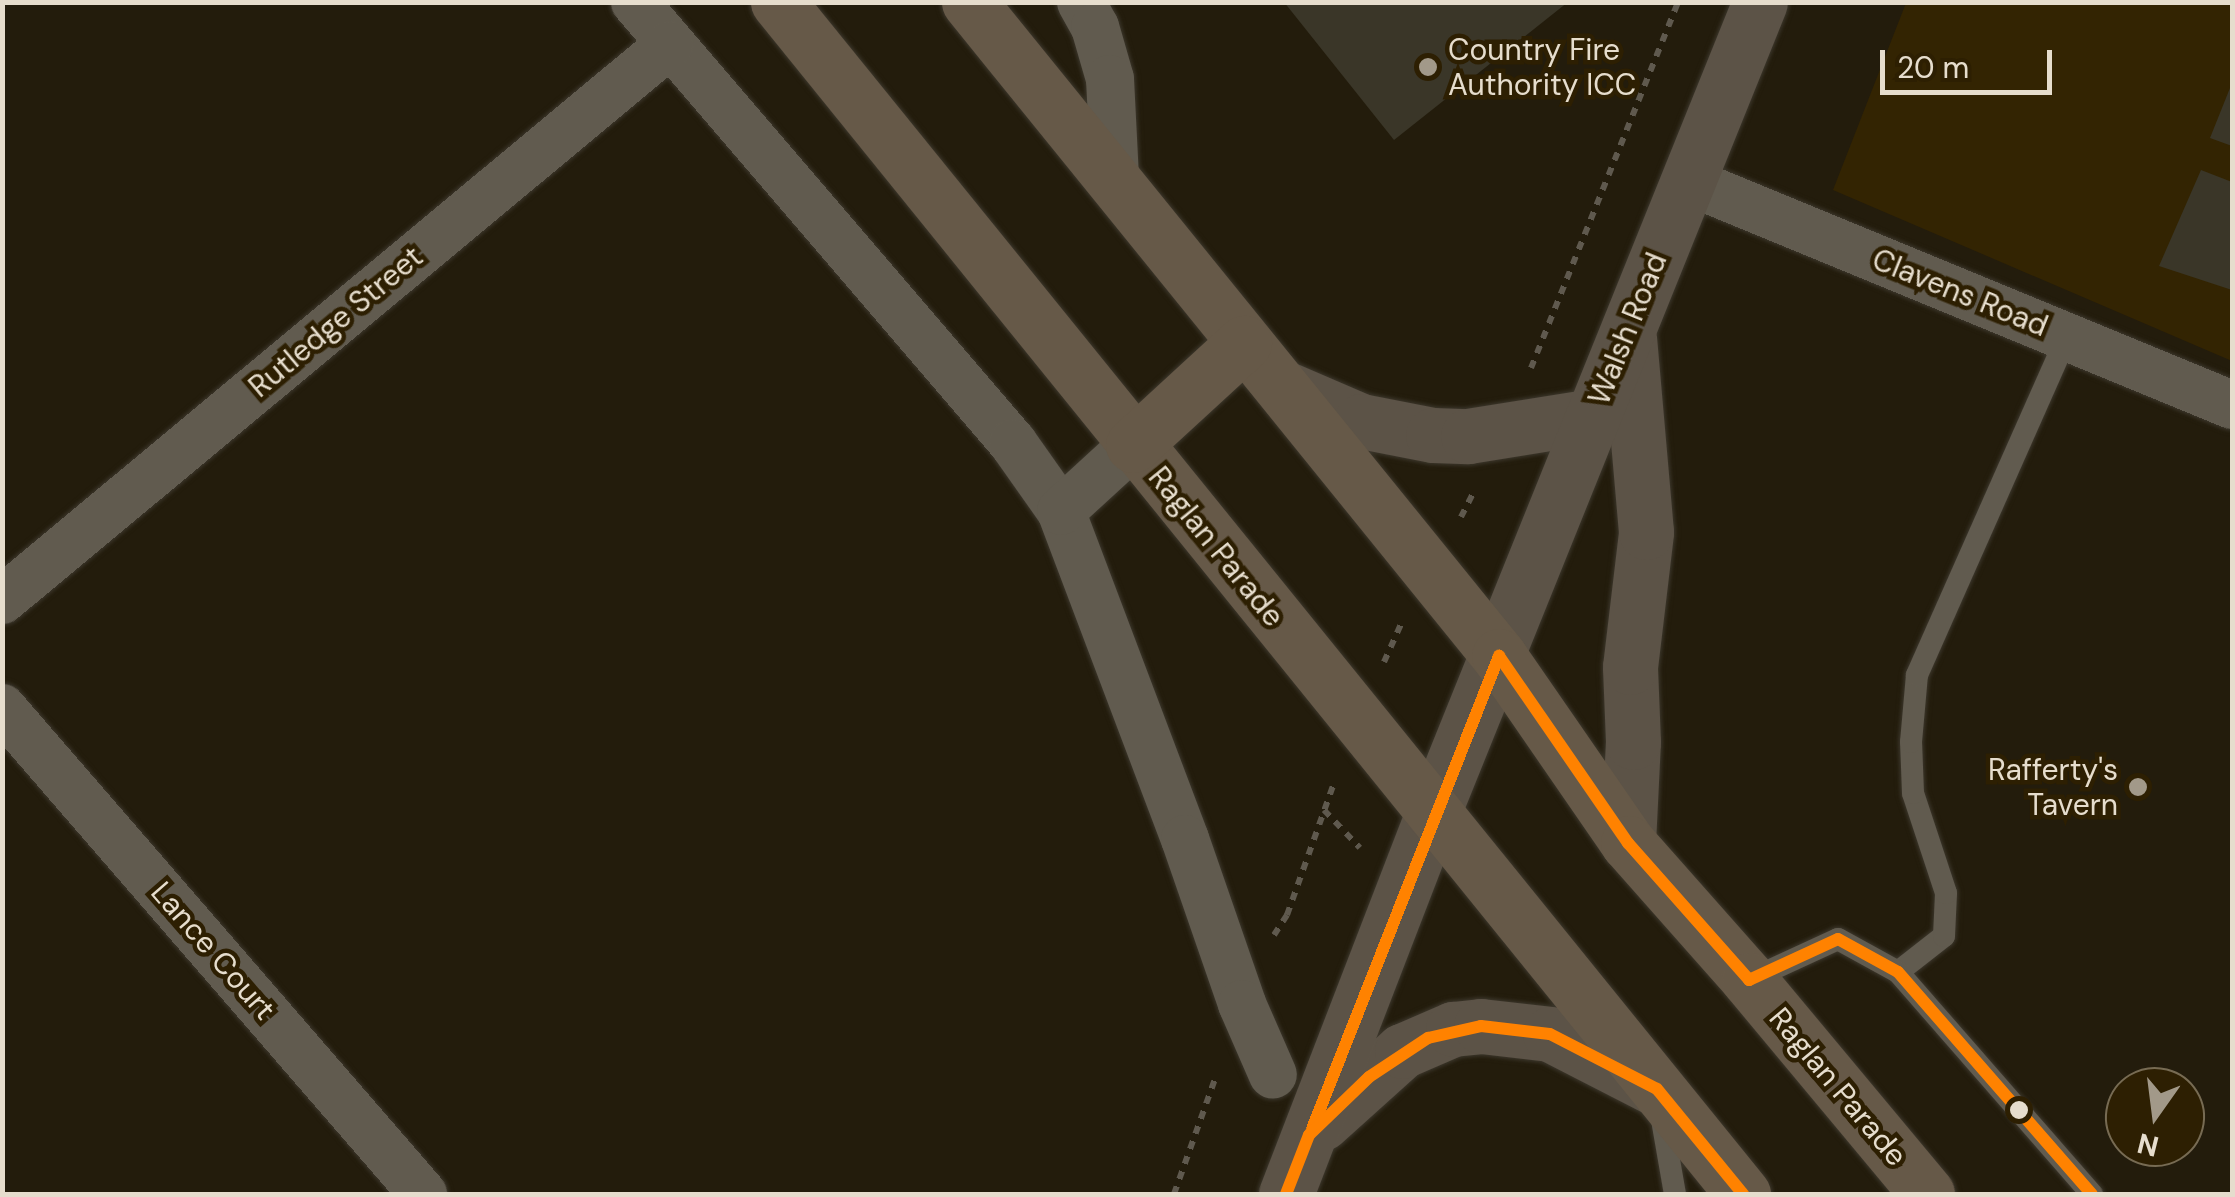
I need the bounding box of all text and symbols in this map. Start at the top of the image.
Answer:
scale bar [1885,30,2058,92]
place label: Country Fire Authority ICC [1448,32,1636,102]
text: 20 m [1897,48,1969,87]
marker: Country Fire Authority ICC [1417,56,1439,78]
street label: Rutledge Street [242,239,430,405]
street label: Clavens Road [1867,241,2053,345]
street label: Walsh Road [1581,248,1675,410]
street label: Raglan Parade [1141,460,1291,634]
place label: Rafferty's Tavern [1988,752,2118,822]
marker: Rafferty's Tavern [2127,776,2149,798]
street label: Lance Court [143,875,283,1027]
street label: Raglan Parade [1762,1001,1914,1173]
north arrow [2105,1067,2205,1167]
unlabelled marker [2009,1100,2029,1120]
text: N [2134,1124,2162,1165]

